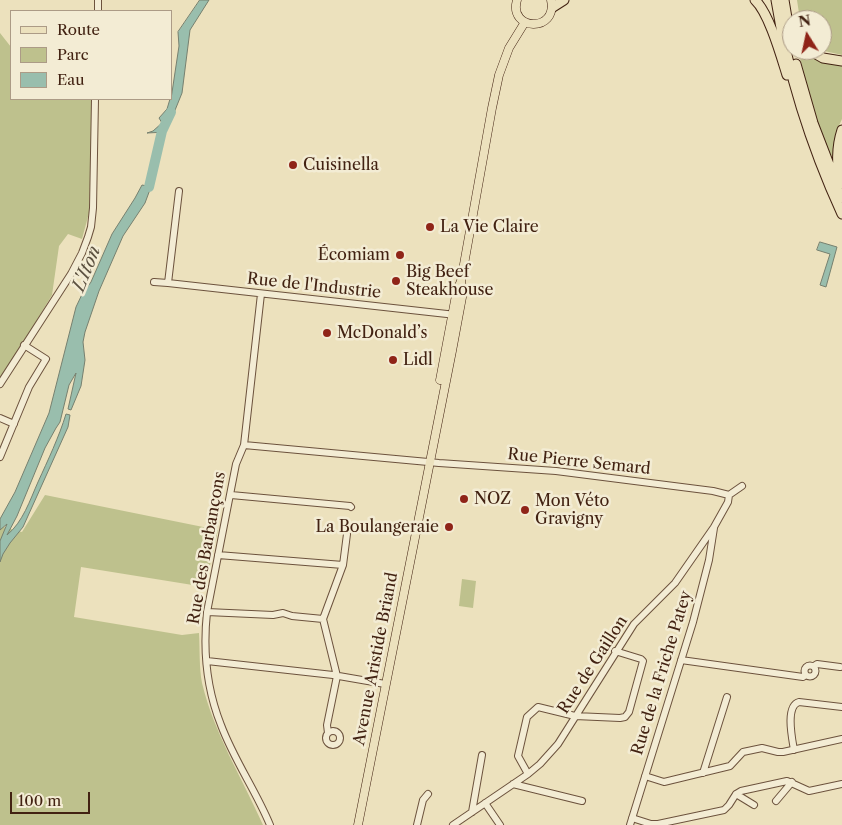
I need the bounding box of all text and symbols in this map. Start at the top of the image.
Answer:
legend [10,10,172,100]
north arrow [782,10,832,60]
text: N [797,11,812,31]
text: Route [57,20,100,39]
text: Parc [57,45,89,64]
text: Eau [57,70,85,89]
place label: Cuisinella [303,155,379,175]
marker: Cuisinella [287,159,299,171]
place label: La Vie Claire [440,217,539,237]
marker: La Vie Claire [424,221,436,233]
water label: L'Iton [68,243,106,295]
place label: Écomiam [318,245,390,265]
marker: Écomiam [394,249,406,261]
place label: Big Beef Steakhouse [406,262,493,300]
street label: Rue de l'Industrie [246,269,382,303]
marker: Big Beef Steakhouse [390,275,402,287]
place label: McDonald’s [337,323,428,343]
marker: McDonald’s [321,327,333,339]
place label: Lidl [403,350,433,370]
marker: Lidl [387,354,399,366]
street label: Rue Pierre Semard [506,445,652,479]
street label: Rue des Barbançons [184,470,230,626]
place label: NOZ [474,489,511,509]
place label: Mon Véto Gravigny [535,491,609,529]
marker: NOZ [458,493,470,505]
marker: Mon Véto Gravigny [519,504,531,516]
place label: La Boulangeraie [316,517,439,537]
marker: La Boulangeraie [443,521,455,533]
street label: Avenue Aristide Briand [350,571,402,747]
street label: Rue de la Friche Patey [628,589,696,757]
street label: Rue de Gaillon [554,612,632,718]
scale bar [12,782,92,814]
text: 100 m [18,791,61,810]

